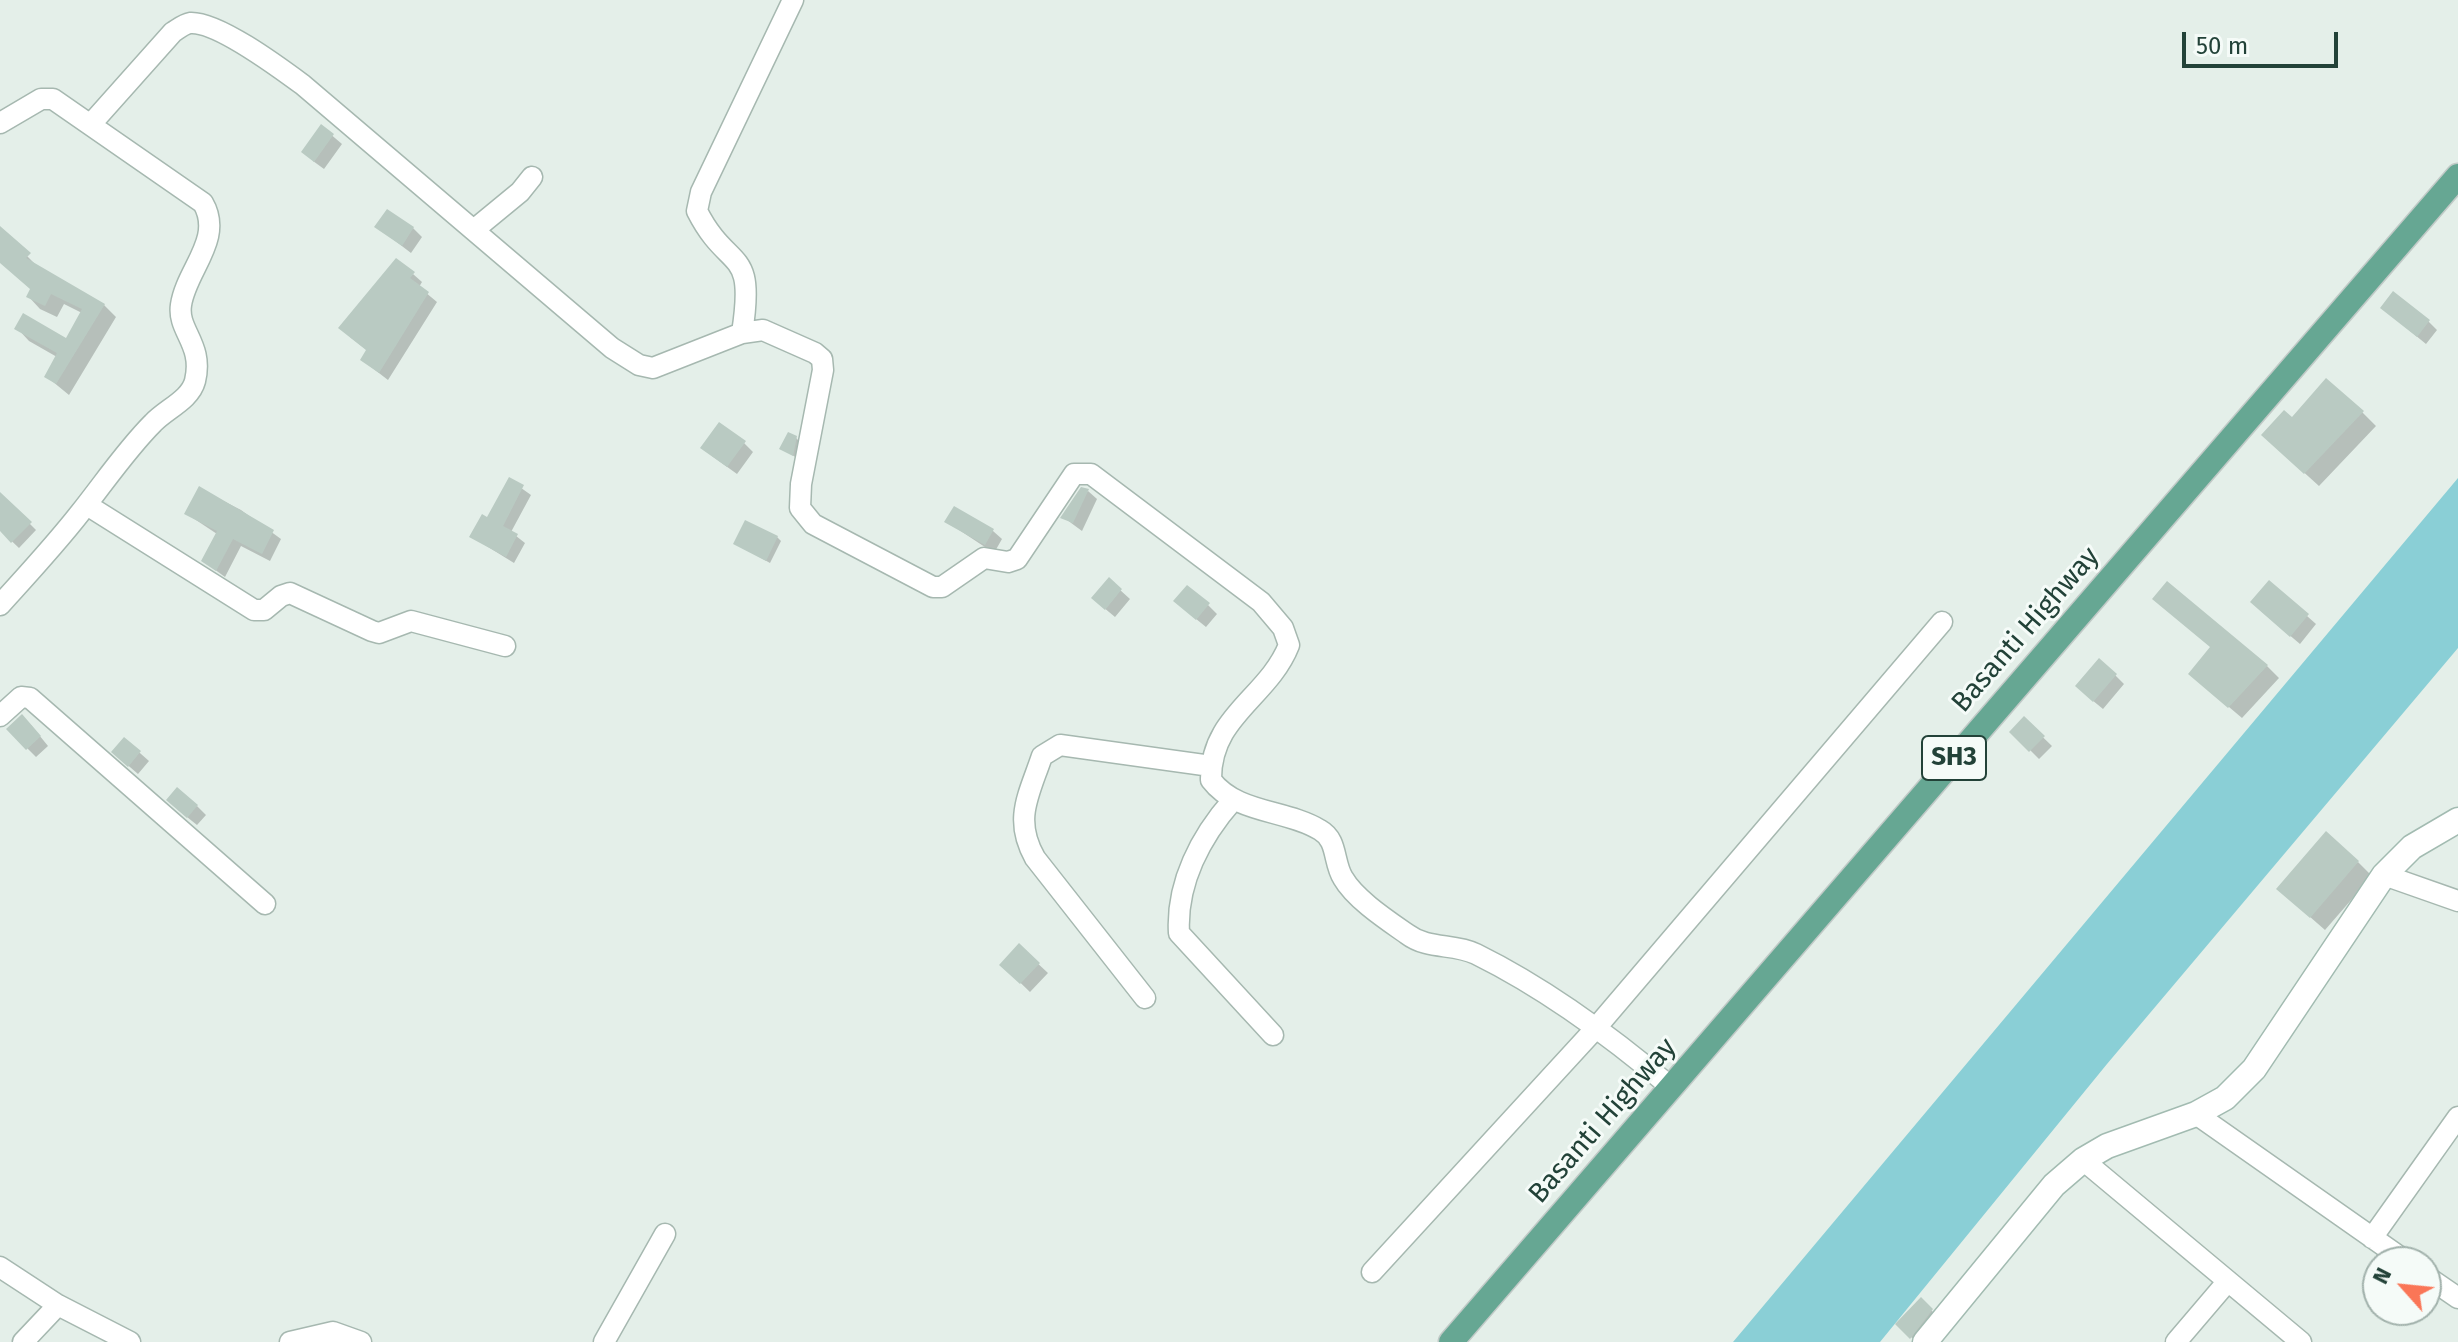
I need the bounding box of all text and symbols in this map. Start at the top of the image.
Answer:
scale bar [2186,16,2342,66]
text: 50 m [2196,32,2248,60]
street label: Basanti Highway [1945,540,2107,720]
road number: SH3 [1922,736,1986,780]
street label: Basanti Highway [1522,1031,1684,1211]
north arrow [2362,1246,2442,1326]
text: N [2367,1263,2397,1288]

